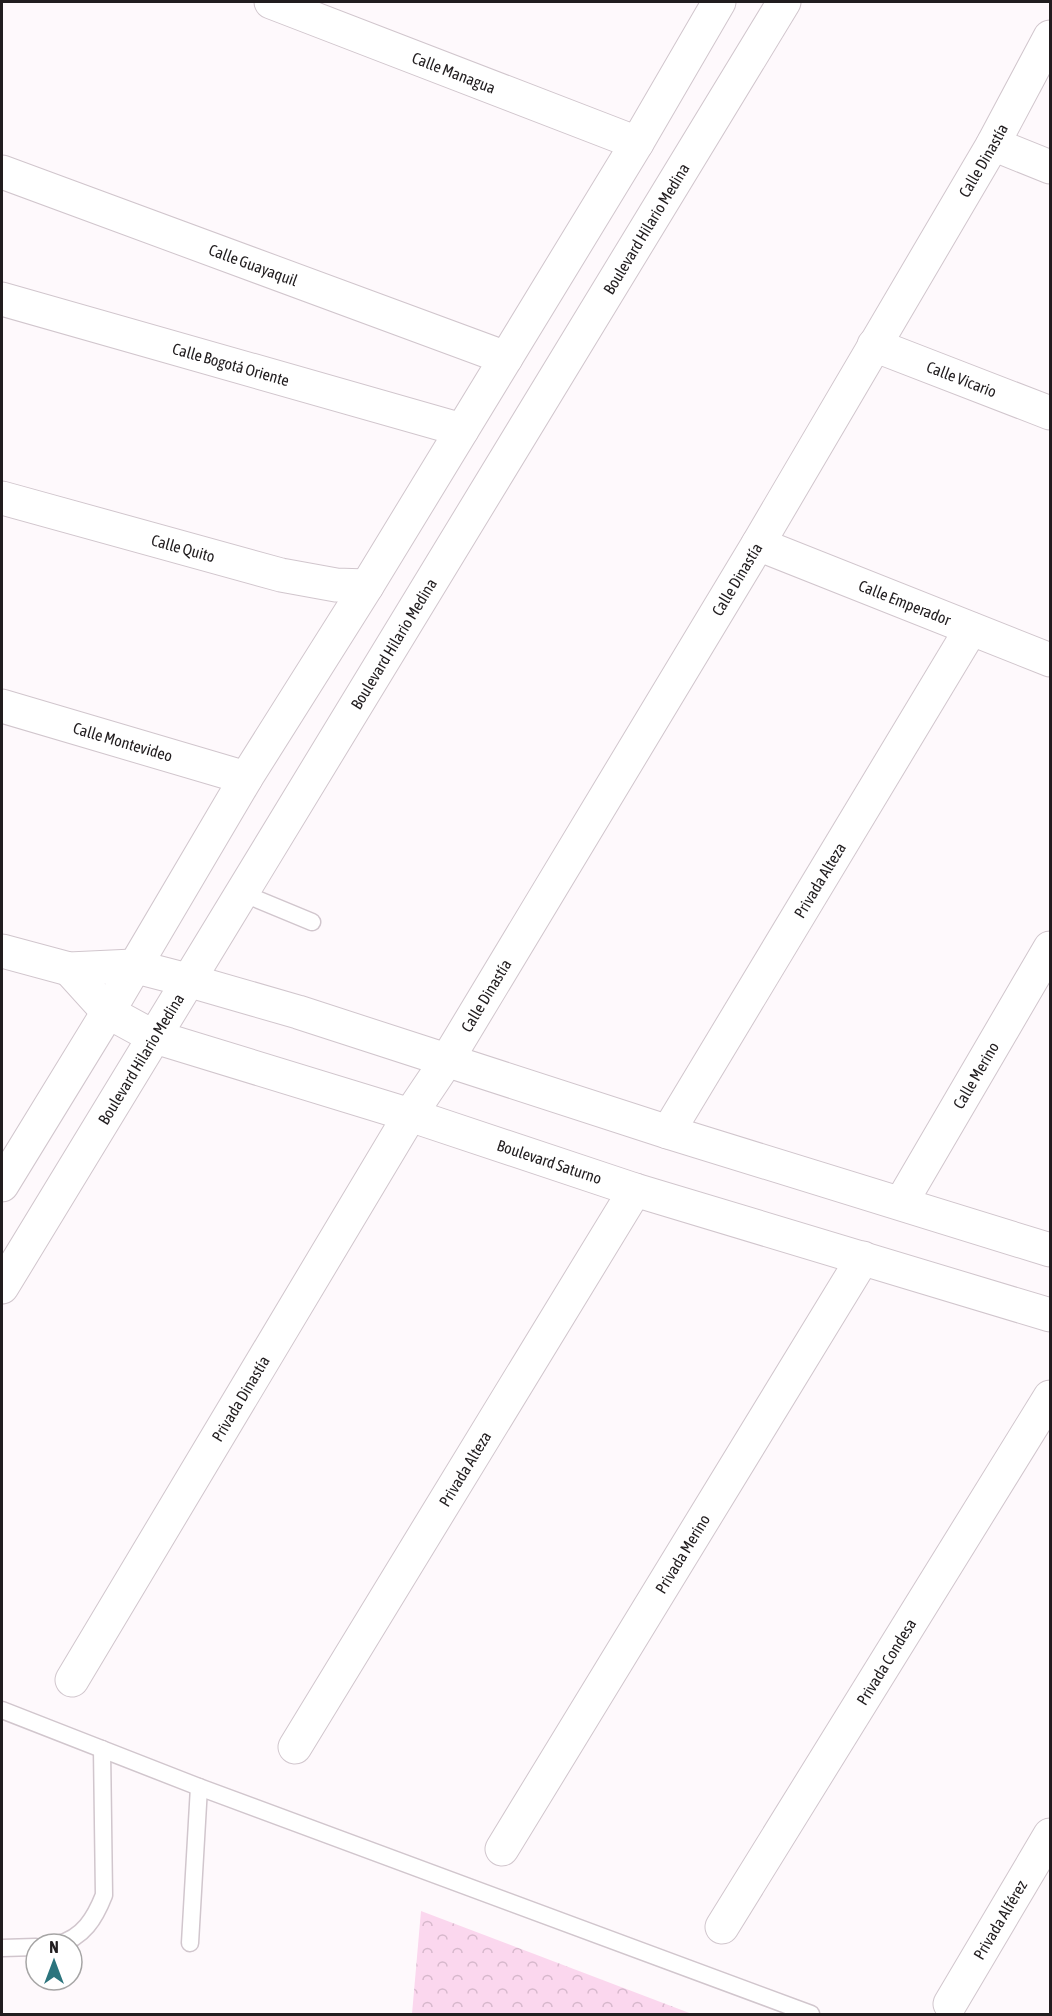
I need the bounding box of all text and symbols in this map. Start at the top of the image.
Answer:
street label: Calle Managua [410,48,498,97]
street label: Calle Dinastía [955,121,1011,200]
street label: Boulevard Hilario Medina [599,160,693,297]
street label: Calle Guayaquil [207,240,301,290]
street label: Calle Bogotá Oriente [170,339,291,389]
street label: Calle Vicario [924,357,999,400]
street label: Calle Quito [149,531,217,565]
street label: Calle Dinastía [708,540,766,619]
street label: Boulevard Hilario Medina [347,575,440,712]
street label: Calle Emperador [856,576,954,629]
street label: Calle Montevideo [71,719,175,765]
street label: Privada Alteza [790,839,849,921]
street label: Calle Dinastía [457,956,515,1035]
street label: Boulevard Hilario Medina [94,990,187,1128]
street label: Calle Merino [949,1039,1002,1112]
street label: Boulevard Saturno [495,1136,604,1187]
street label: Privada Dinastía [208,1352,273,1445]
street label: Privada Alteza [435,1428,495,1509]
street label: Privada Merino [651,1511,713,1596]
street label: Privada Condesa [853,1615,920,1708]
street label: Privada Alférez [970,1877,1030,1963]
north arrow [24,1932,84,1992]
text: N [49,1938,59,1956]

